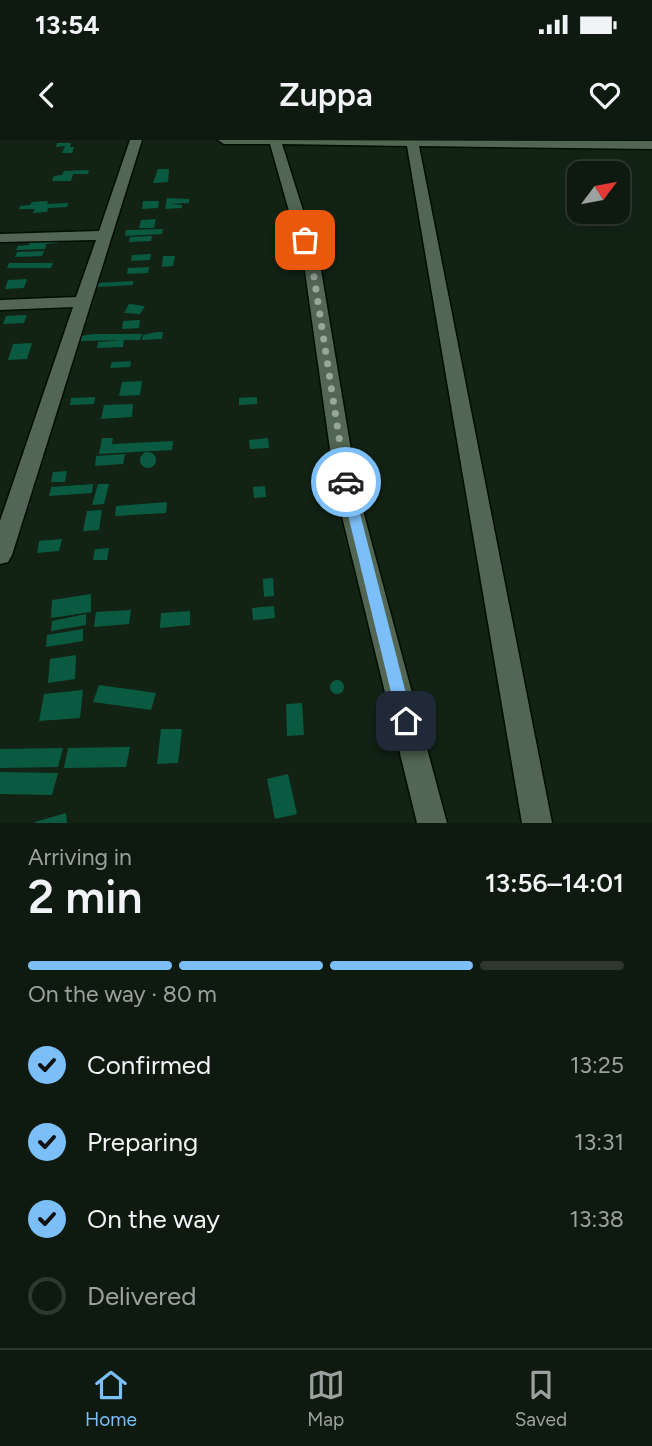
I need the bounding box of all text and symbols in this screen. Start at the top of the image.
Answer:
text: 13:54 [35,9,100,41]
icon: back [28,76,66,114]
text: Zuppa [279,76,373,114]
icon: heart [586,76,624,114]
north arrow [567,161,630,224]
map controls [567,161,630,224]
pin [275,210,335,270]
icon: bag [286,221,324,259]
courier [311,447,381,517]
icon: car [327,463,365,501]
pin [376,691,436,751]
icon: home [387,702,425,740]
text: Arriving in [28,843,132,871]
text: 13:56–14:01 [485,867,624,899]
text: 2 min [28,869,143,925]
text: On the way · 80 m [28,980,217,1008]
icon: check [28,1046,66,1084]
text: Confirmed [87,1049,211,1081]
text: 13:25 [570,1051,624,1079]
icon: check [28,1123,66,1161]
text: Preparing [87,1126,198,1158]
text: 13:31 [574,1128,624,1156]
icon: check [28,1200,66,1238]
text: On the way [87,1203,220,1235]
text: 13:38 [570,1205,624,1233]
text: Delivered [87,1280,196,1312]
tab: Home [85,1366,137,1431]
tab: Map [307,1366,345,1431]
tab: Saved [515,1366,567,1431]

